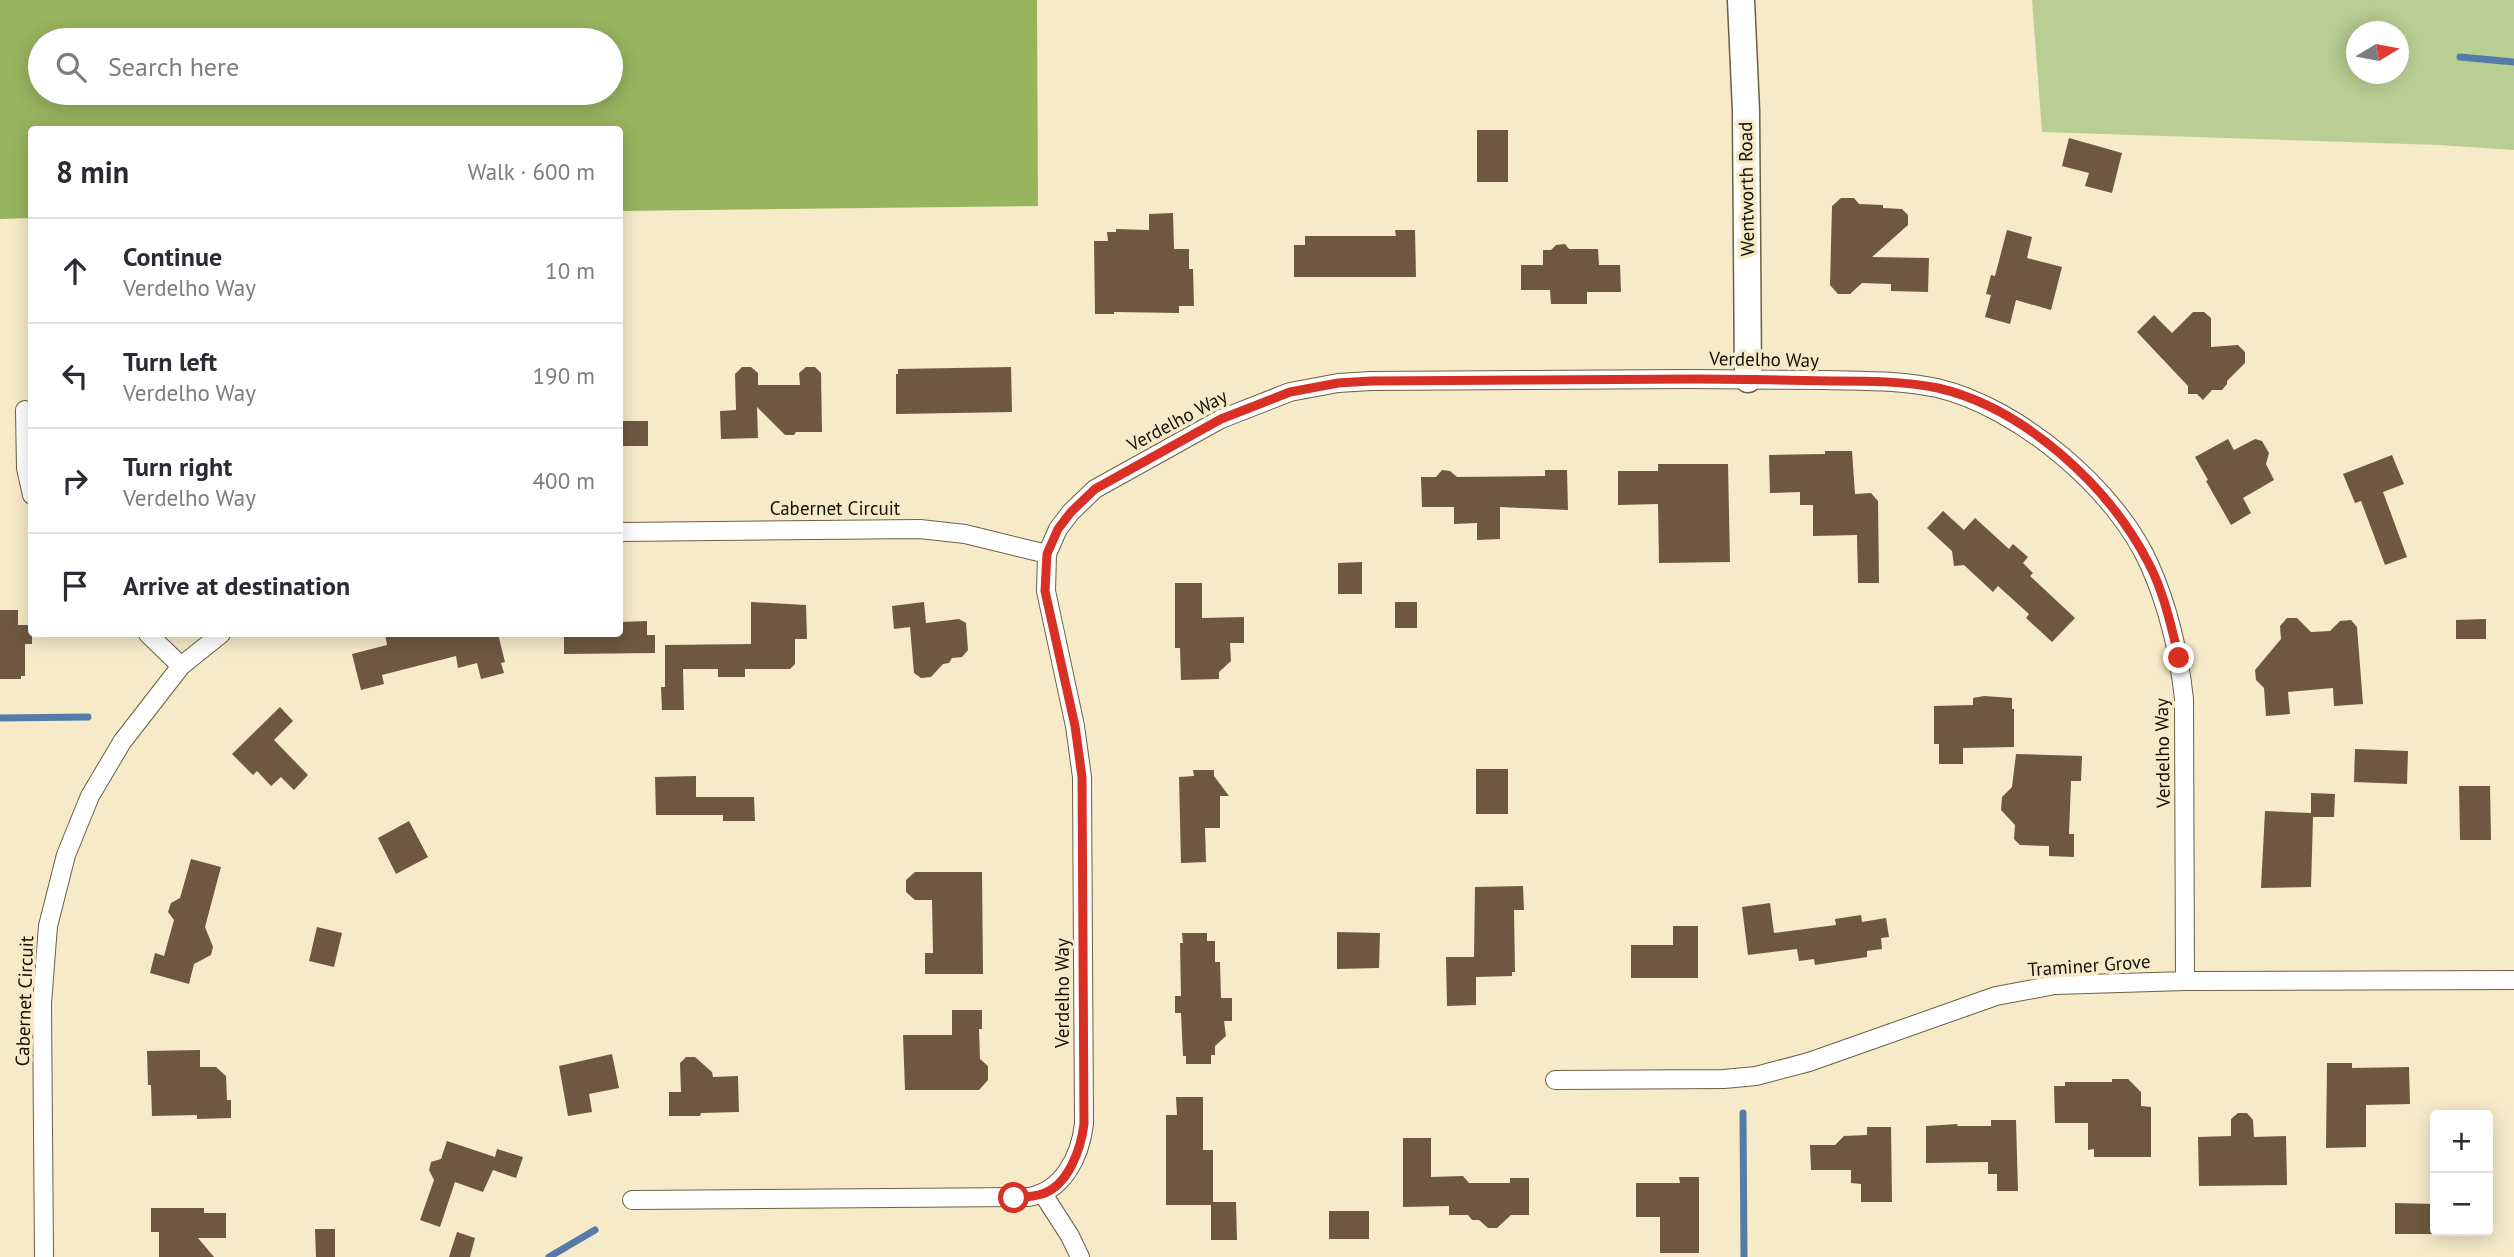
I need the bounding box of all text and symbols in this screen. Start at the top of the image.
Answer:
north arrow [2346,21,2409,84]
search box [28,28,623,105]
icon: search [52,48,90,86]
text: Search here [108,50,239,83]
street label: Wentworth Road [1733,122,1759,256]
text: 8 min [56,152,129,191]
text: Walk · 600 m [468,157,595,186]
text: Continue [123,240,222,273]
icon: ahead [56,252,94,290]
text: 10 m [545,256,595,285]
text: Verdelho Way [123,273,256,302]
text: Turn left [123,345,217,378]
street label: Verdelho Way [1708,346,1819,372]
icon: left [56,357,94,395]
text: 190 m [533,361,595,390]
text: Verdelho Way [123,378,256,407]
street label: Verdelho Way [1122,384,1231,457]
text: Turn right [123,450,232,483]
icon: right [56,462,94,500]
text: 400 m [533,466,595,495]
text: Verdelho Way [123,483,256,512]
street label: Cabernet Circuit [770,496,901,520]
icon: arrive [56,567,94,605]
text: Arrive at destination [123,569,350,602]
route end [2163,642,2194,673]
street label: Verdelho Way [2149,698,2175,809]
street label: Cabernet Circuit [10,935,38,1067]
street label: Verdelho Way [1050,938,1074,1049]
street label: Traminer Grove [2027,949,2151,981]
map controls [2430,1110,2493,1236]
button: + [2430,1110,2493,1173]
button: − [2430,1173,2493,1236]
route start [998,1182,1029,1213]

